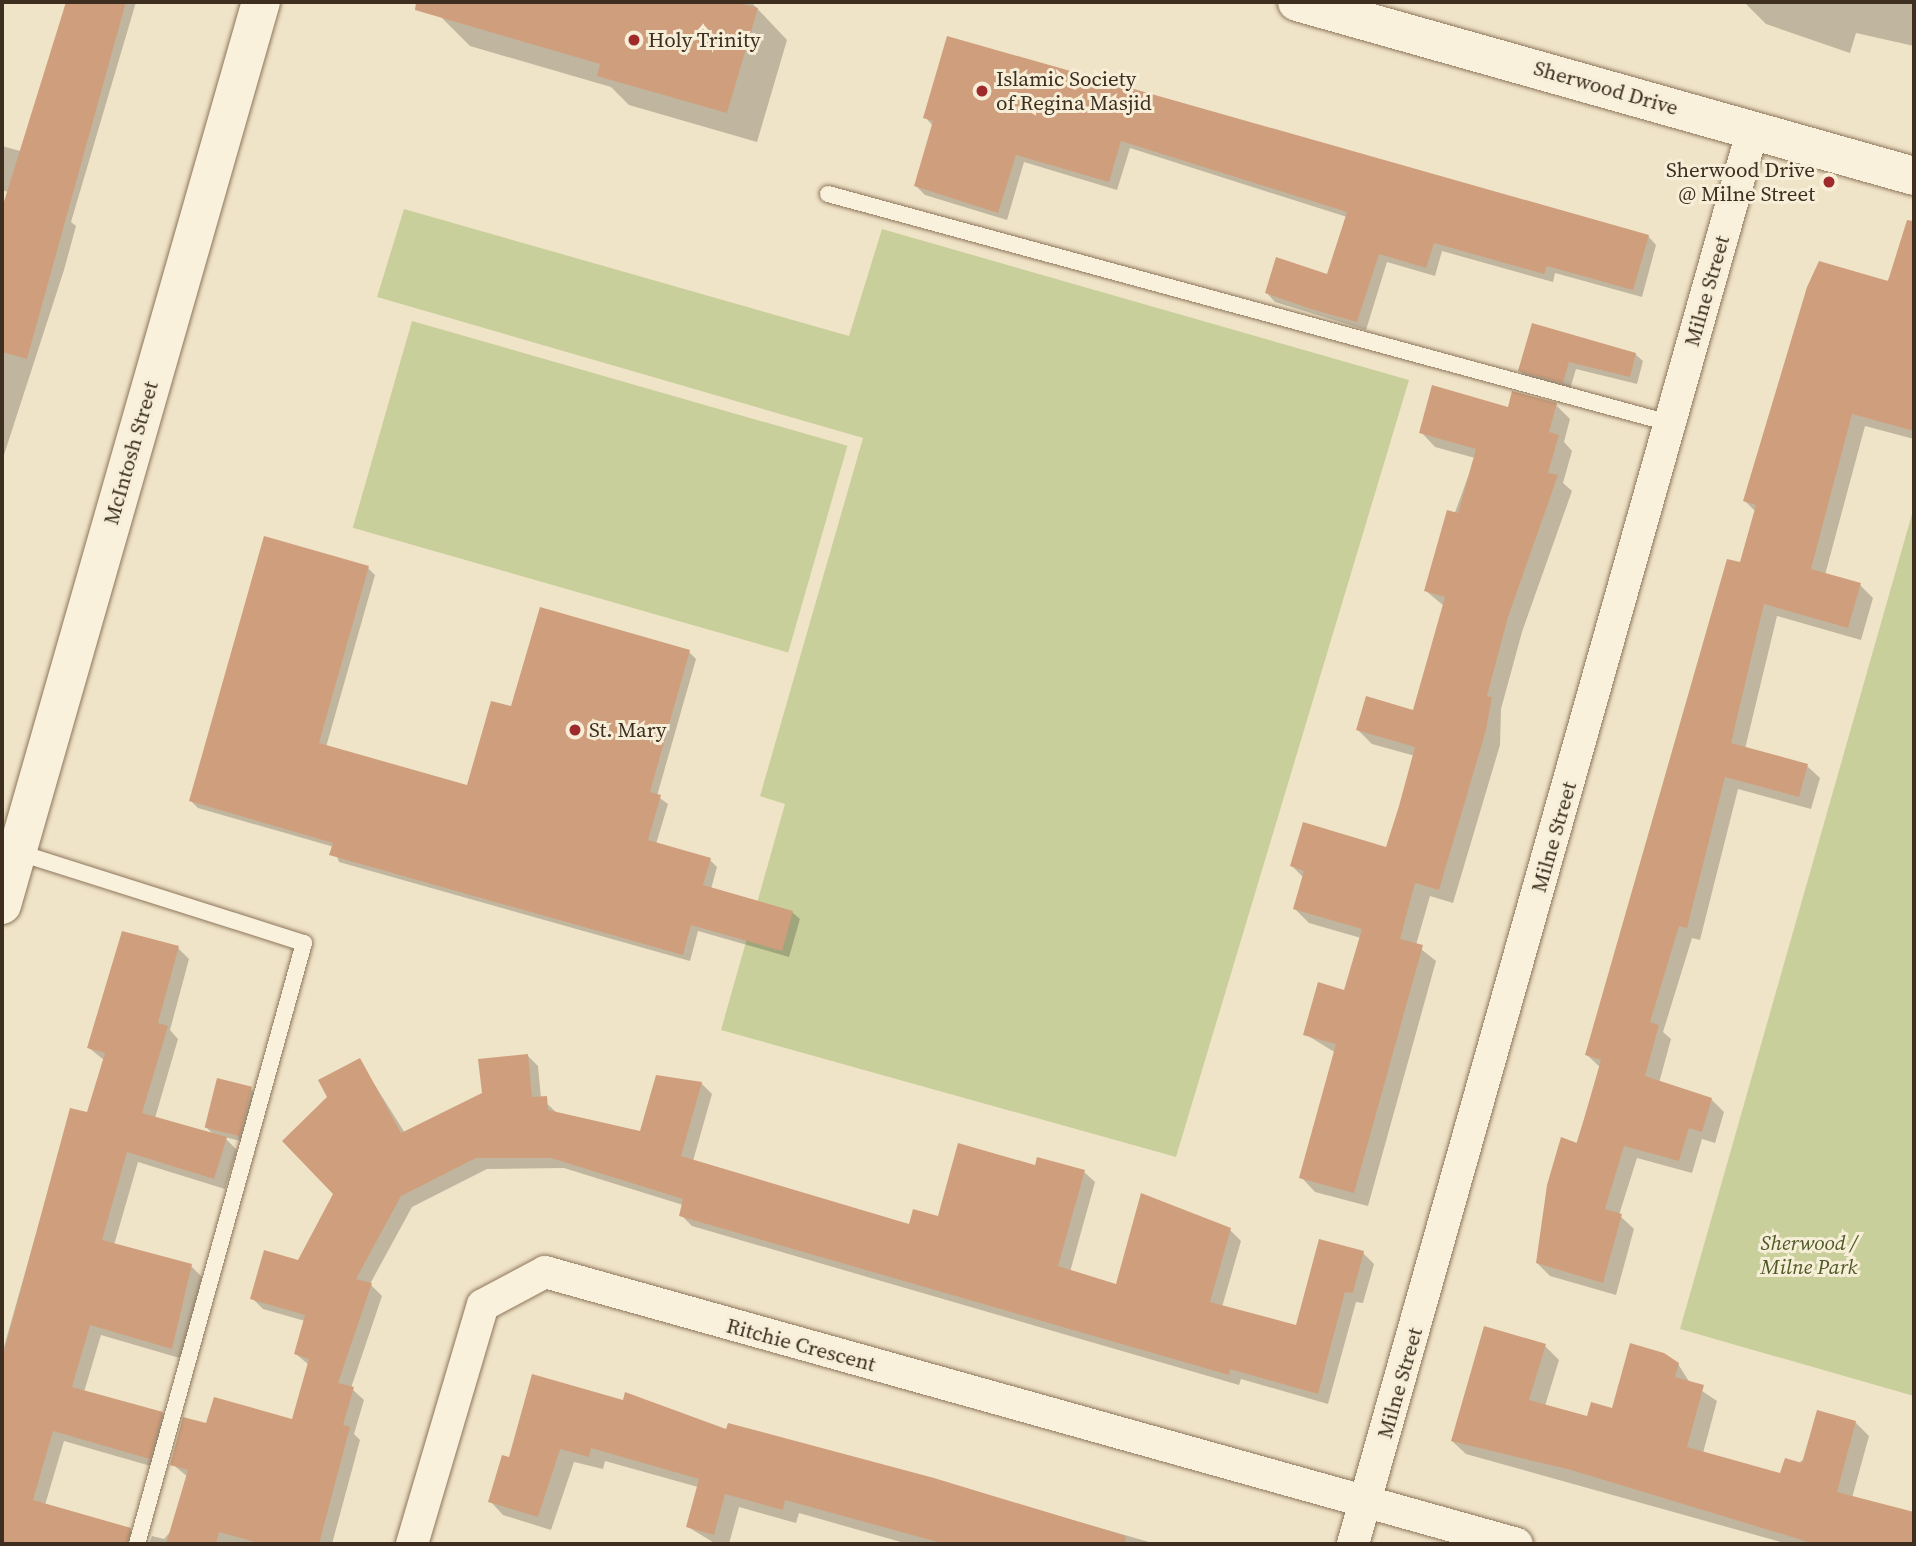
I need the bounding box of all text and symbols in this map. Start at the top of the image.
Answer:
place label: Holy Trinity [648,27,761,53]
marker: Holy Trinity [626,32,642,48]
street label: Sherwood Drive [1531,55,1681,121]
place label: Islamic Society of Regina Masjid [996,66,1152,116]
marker: Islamic Society of Regina Masjid [974,83,990,99]
place label: Sherwood Drive @ Milne Street [1666,157,1815,207]
marker: Sherwood Drive @ Milne Street [1821,174,1837,190]
street label: Milne Street [1679,233,1735,349]
street label: McIntosh Street [98,378,164,528]
place label: St. Mary [589,717,667,743]
marker: St. Mary [567,722,583,738]
street label: Milne Street [1526,779,1582,895]
park label: Sherwood / Milne Park [1760,1230,1858,1280]
street label: Ritchie Crescent [724,1313,878,1377]
street label: Milne Street [1372,1325,1428,1441]

